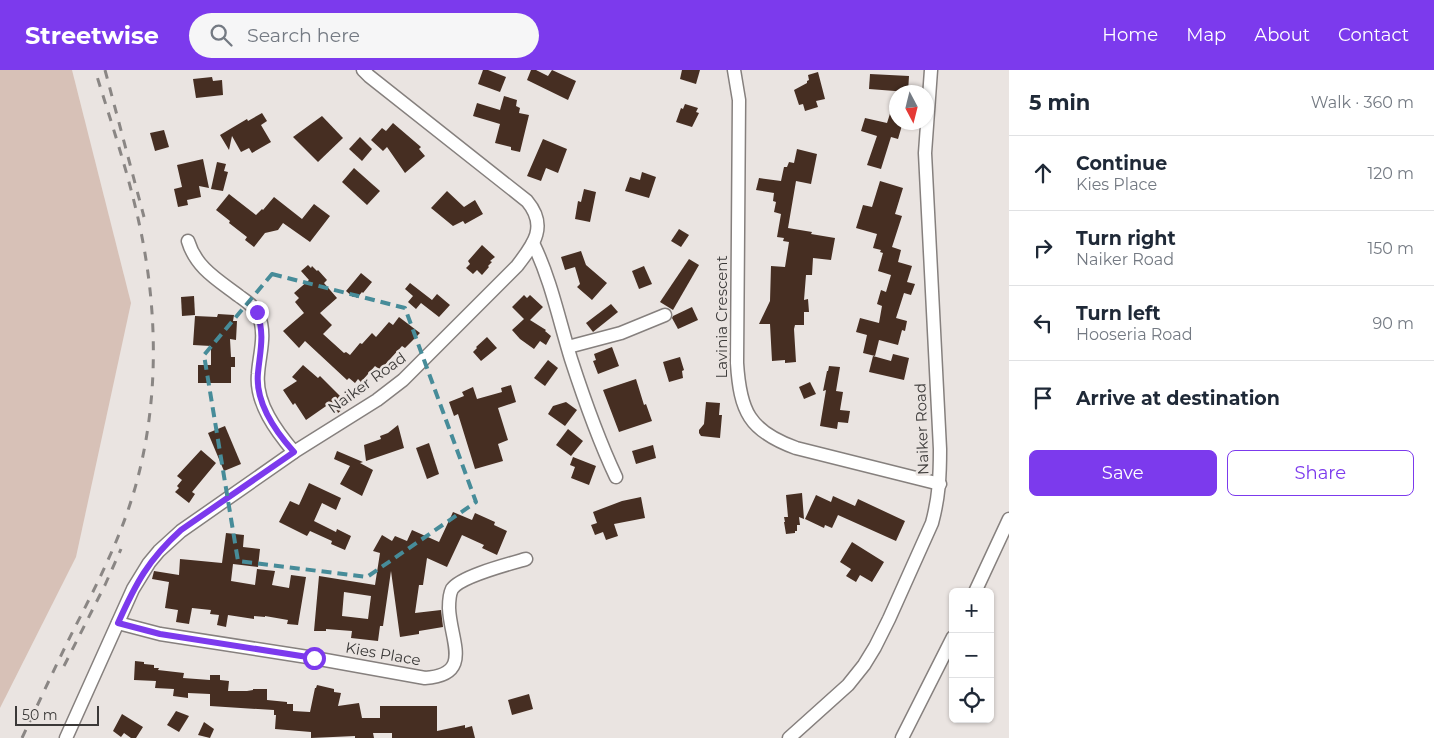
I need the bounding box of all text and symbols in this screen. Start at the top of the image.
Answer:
search box [189,13,539,58]
text: Streetwise [25,21,159,50]
icon: search [207,21,235,49]
text: Search here [247,24,360,47]
text: Home [1102,24,1158,46]
text: Map [1186,24,1226,46]
text: About [1254,24,1310,46]
text: Contact [1338,24,1409,46]
north arrow [889,85,934,130]
text: 5 min [1029,90,1090,115]
text: Walk · 360 m [1311,93,1414,112]
text: Continue [1076,152,1167,175]
icon: ahead [1029,159,1057,187]
text: 120 m [1367,164,1414,183]
text: Kies Place [1076,175,1157,194]
text: Turn right [1076,227,1176,250]
icon: right [1029,234,1057,262]
text: 150 m [1367,239,1414,258]
text: Naiker Road [1076,250,1174,269]
street label: Lavinia Crescent [712,255,731,379]
route end [246,301,269,324]
text: Turn left [1076,302,1161,325]
icon: left [1029,309,1057,337]
text: 90 m [1372,314,1414,333]
text: Hooseria Road [1076,325,1193,344]
street label: Naiker Road [324,348,409,417]
street label: Naiker Road [910,383,933,475]
icon: arrive [1029,384,1057,412]
text: Arrive at destination [1076,387,1280,410]
button: Save [1029,450,1217,496]
button: Share [1227,450,1414,496]
map controls [949,588,994,723]
button: + [949,588,994,633]
button: − [949,633,994,678]
street label: Kies Place [344,638,422,669]
route start [303,647,326,670]
button: locate [949,678,994,723]
scale bar [15,703,99,726]
text: 50 m [22,706,58,724]

